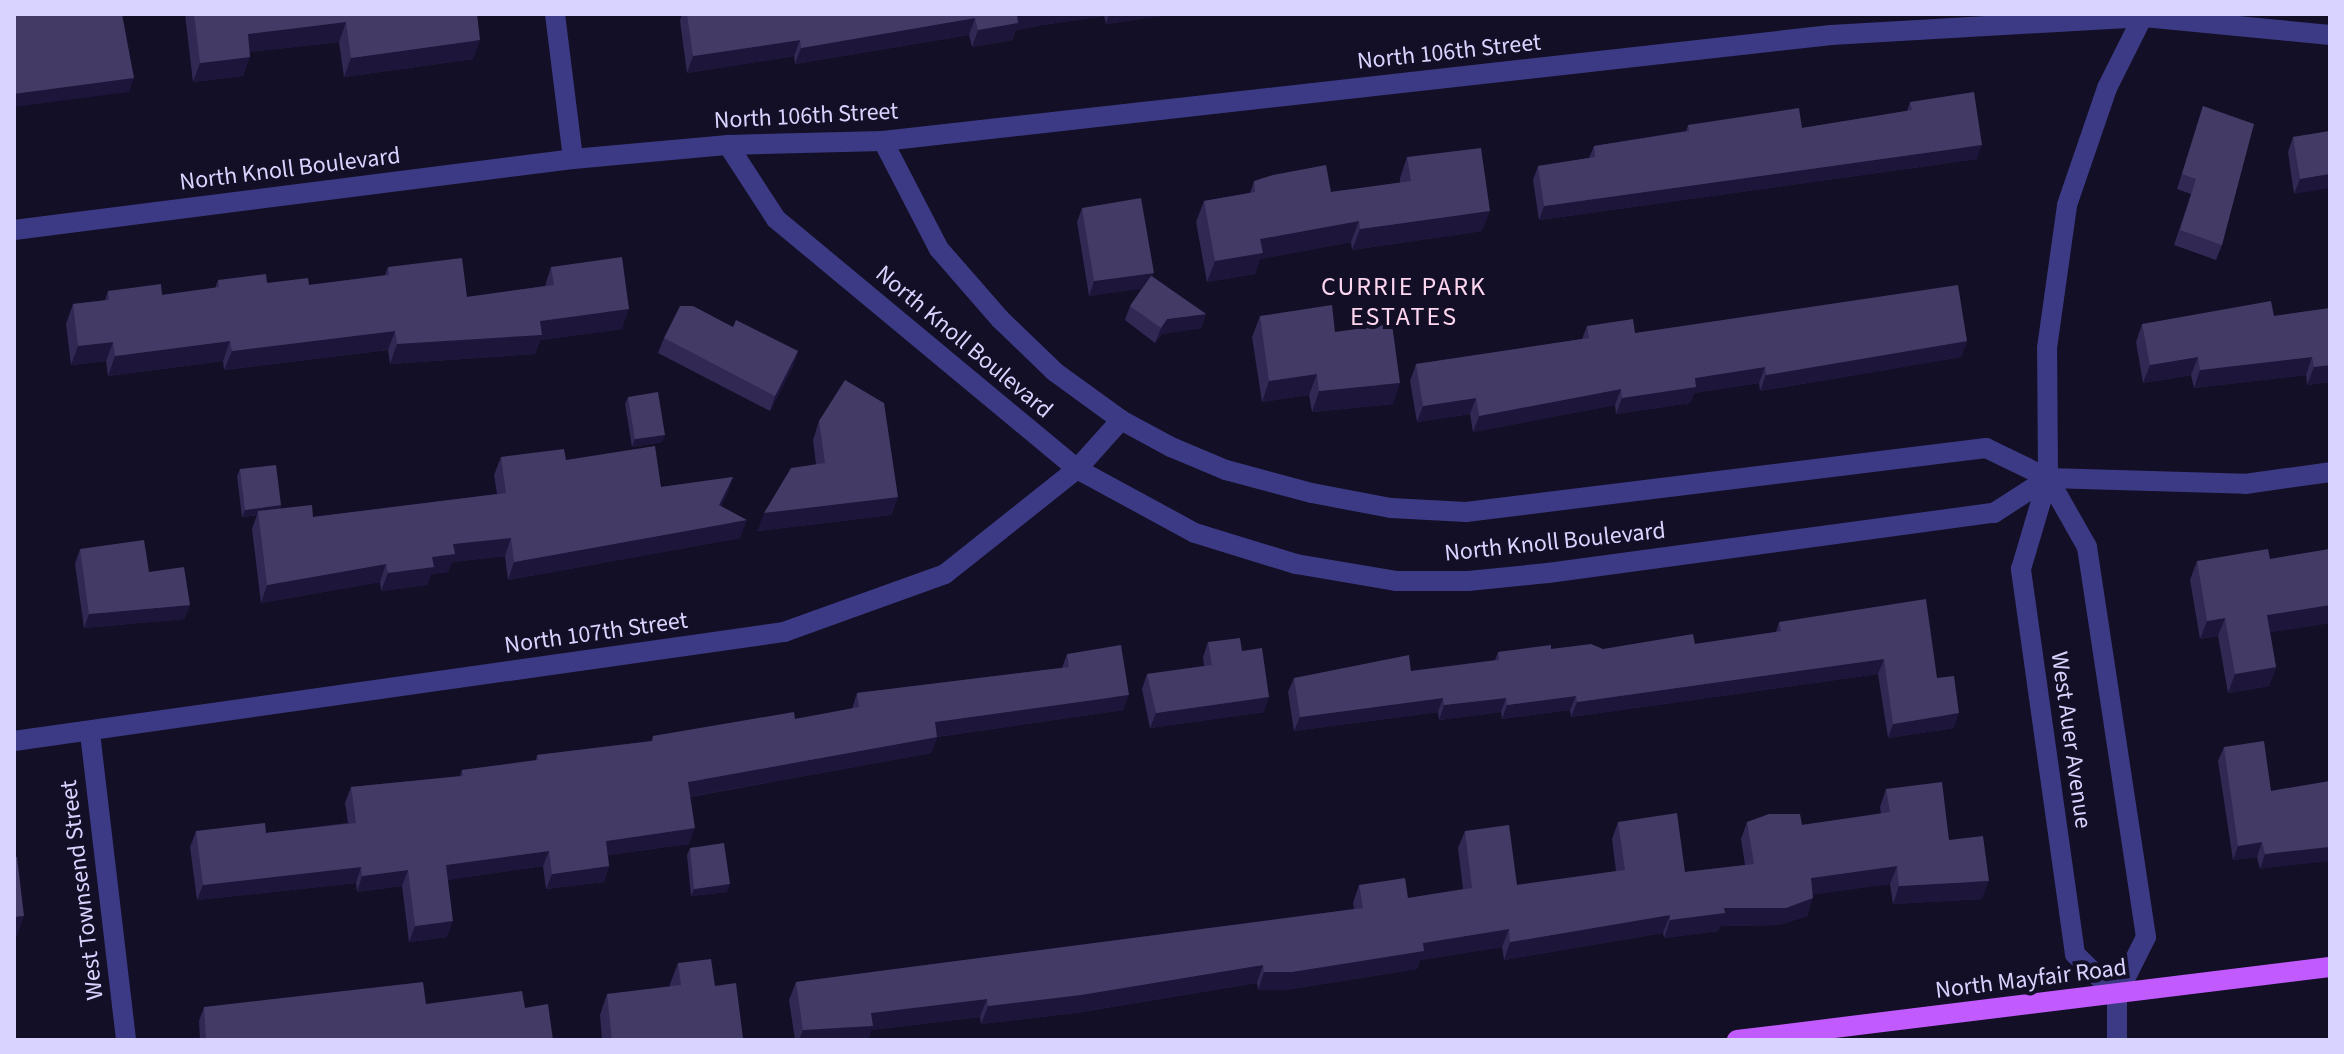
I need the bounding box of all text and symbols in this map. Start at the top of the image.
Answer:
street label: North 106th Street [1356,28,1542,76]
street label: North 106th Street [713,97,899,135]
street label: North Knoll Boulevard [178,141,402,197]
street label: North Knoll Boulevard [870,259,1058,425]
district label: CURRIE PARK ESTATES [1321,271,1487,332]
street label: North Knoll Boulevard [1443,516,1667,568]
street label: North 107th Street [503,606,689,660]
street label: West Auer Avenue [2044,650,2098,830]
street label: West Townsend Street [54,778,110,1002]
street label: North Mayfair Road [1934,953,2128,1005]

